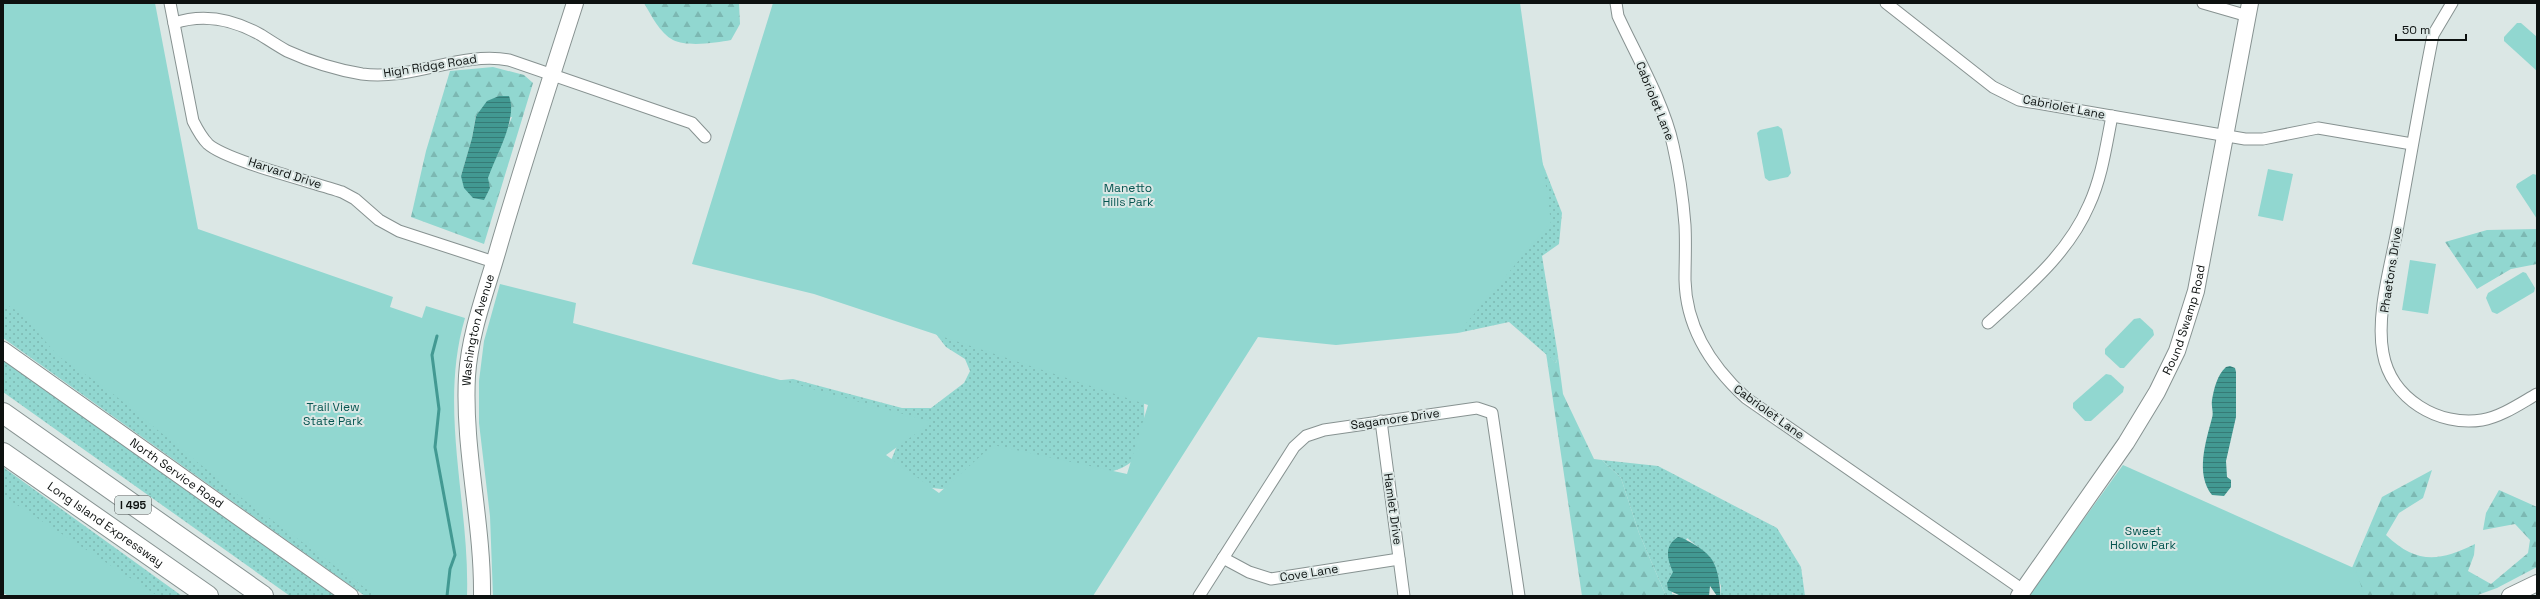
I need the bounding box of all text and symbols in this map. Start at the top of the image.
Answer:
scale bar [2396,16,2466,42]
text: 50 m [2402,22,2430,38]
street label: High Ridge Road [382,51,478,81]
street label: Cabriolet Lane [1632,59,1678,143]
street label: Cabriolet Lane [2021,91,2107,123]
street label: Harvard Drive [246,154,324,192]
park label: Manetto Hills Park [1102,180,1154,210]
street label: Phaetons Drive [2376,226,2406,314]
street label: Round Swamp Road [2159,263,2209,377]
street label: Washington Avenue [459,272,498,386]
street label: Cabriolet Lane [1731,381,1807,443]
park label: Trail View State Park [303,399,363,429]
street label: Sagamore Drive [1349,405,1441,433]
street label: North Service Road [127,435,227,512]
street label: Hamlet Drive [1380,472,1406,546]
street label: Long Island Expressway [44,478,167,571]
road number: I 495 [115,496,151,514]
park label: Sweet Hollow Park [2110,523,2177,553]
street label: Cove Lane [1279,560,1339,586]

